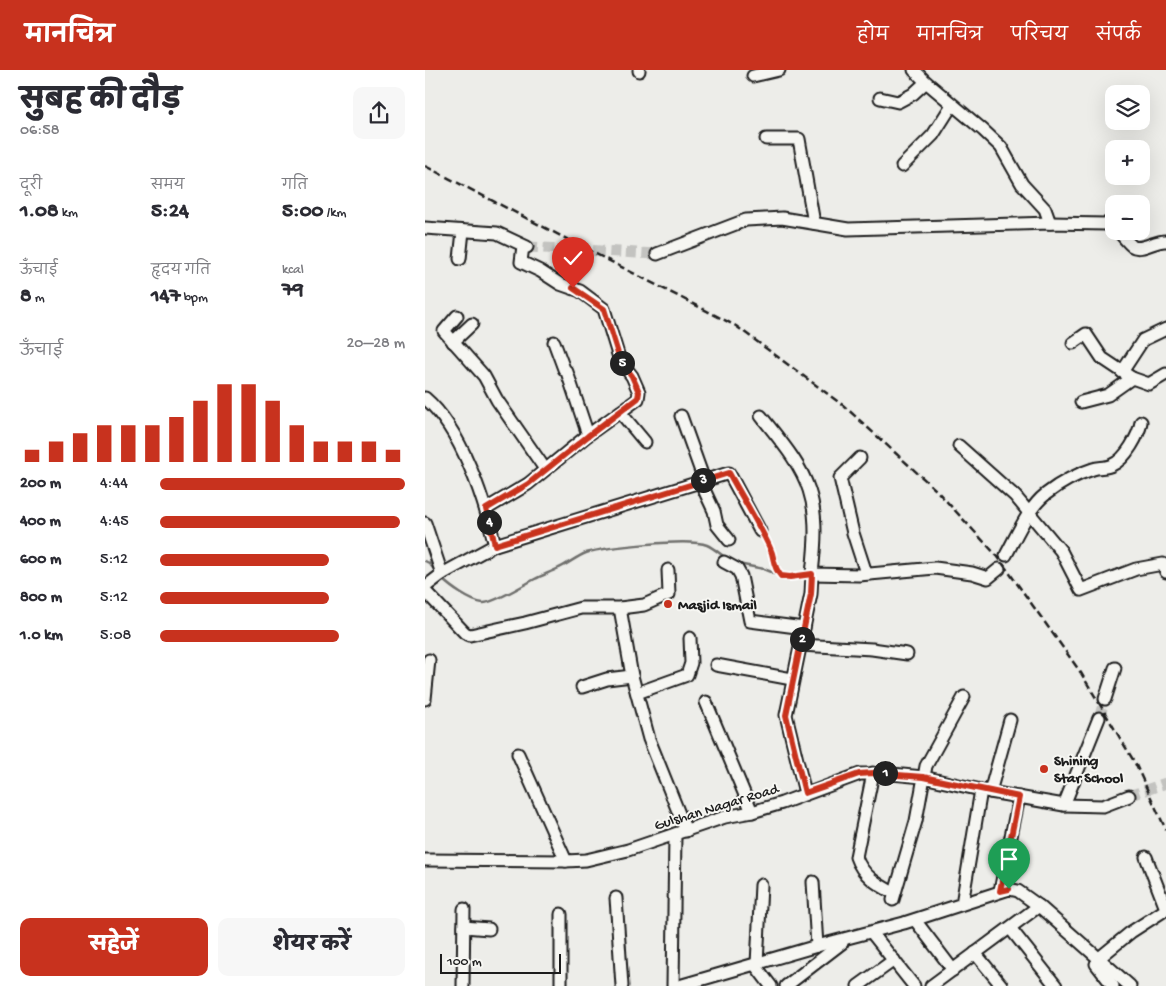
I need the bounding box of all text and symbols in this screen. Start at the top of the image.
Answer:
text: मानचित्र [25,23,114,52]
text: होम [857,26,889,47]
text: मानचित्र [917,26,983,47]
text: परिचय [1011,26,1068,47]
text: संपर्क [1096,26,1141,47]
map controls [1105,85,1150,240]
button: layers [1105,85,1150,130]
text: सुबह की दौड़ [20,86,181,119]
button: share [353,87,405,139]
text: 06:58 [20,122,59,141]
button: + [1105,140,1150,185]
text: दूरी [20,178,42,195]
text: समय [151,178,184,195]
text: गति [282,178,307,195]
button: − [1105,195,1150,240]
text: 1.08 [20,200,59,225]
text: 5:24 [151,200,189,225]
text: 5:00 [282,200,324,225]
text: km [59,205,78,222]
text: /km [324,205,346,222]
pin [552,237,594,288]
icon: check [559,244,587,272]
text: kcal [282,262,304,279]
text: ऊँचाई [20,263,58,280]
text: हृदय गति [151,263,210,280]
text: 79 [282,279,303,304]
text: 8 [20,285,32,310]
text: 147 [151,285,180,310]
text: m [32,290,45,307]
text: bpm [180,290,208,307]
text: 20–28 m [347,335,405,354]
text: ऊँचाई [20,343,63,362]
pin: 5 [609,350,635,376]
text: 5 [619,355,626,372]
pin: 3 [691,468,715,492]
text: 3 [700,472,707,489]
text: 200 m [20,475,61,494]
text: 4:44 [100,475,128,494]
pin: 4 [477,510,501,534]
text: 400 m [20,513,61,532]
text: 4:45 [100,513,129,532]
text: 4 [486,514,493,531]
text: 600 m [20,551,61,570]
text: 5:12 [100,551,128,570]
text: 800 m [20,589,62,608]
text: 5:12 [100,589,128,608]
place label: Masjid Ismail [678,597,758,615]
marker: Masjid Ismail [662,598,674,610]
pin: 2 [789,626,815,652]
text: 1.0 km [20,627,63,646]
text: 5:08 [100,627,131,646]
text: 2 [799,631,806,648]
place label: Shining Star School [1054,753,1124,788]
pin: 1 [873,760,897,786]
marker: Shining Star School [1038,763,1050,775]
text: 1 [883,765,888,782]
street label: Gulshan Nagar Road [652,780,782,835]
pin [988,838,1030,889]
icon: arrive [995,845,1023,873]
button: सहेजें [20,918,208,976]
button: शेयर करें [218,918,405,976]
scale bar [440,951,561,974]
text: 100 m [447,954,482,971]

